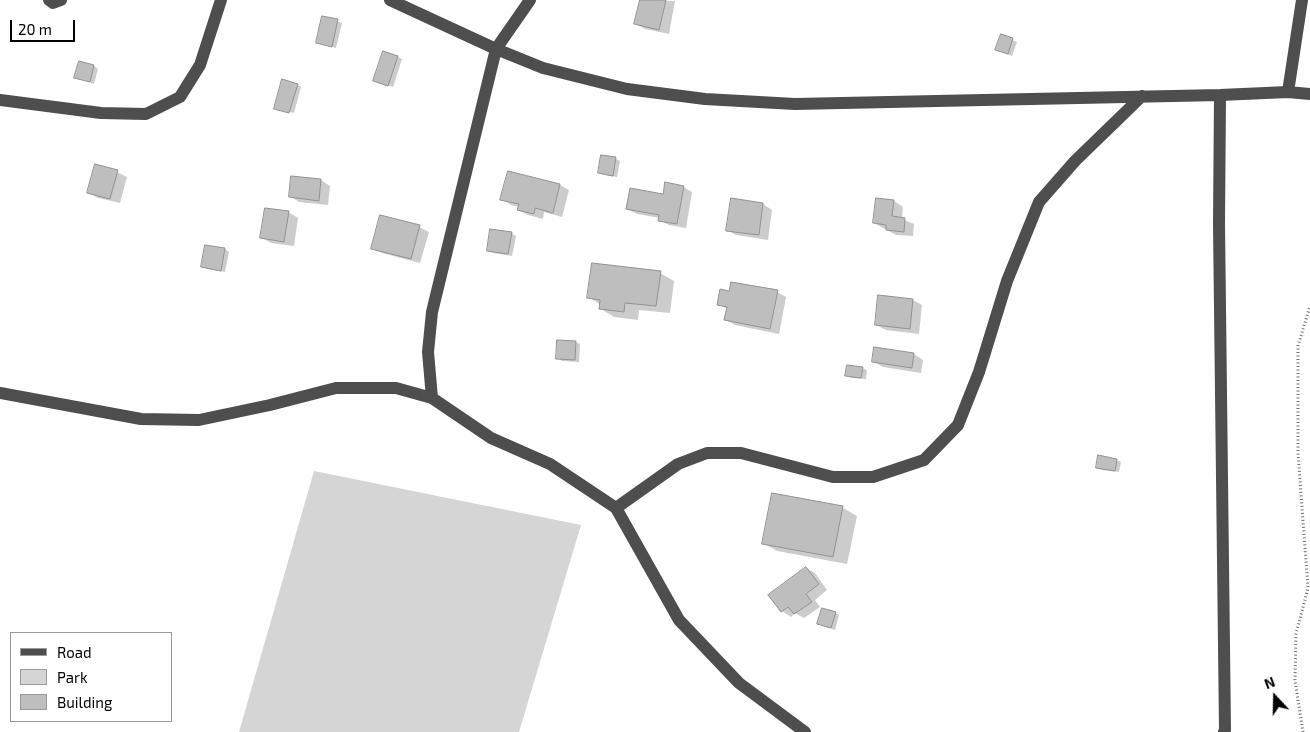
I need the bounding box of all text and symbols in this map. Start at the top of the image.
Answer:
scale bar [12,10,78,42]
text: 20 m [18,20,52,38]
legend [10,632,172,722]
text: Road [57,643,92,661]
text: Park [57,668,88,686]
north arrow [1250,672,1300,722]
text: N [1262,673,1277,692]
text: Building [57,693,112,711]

